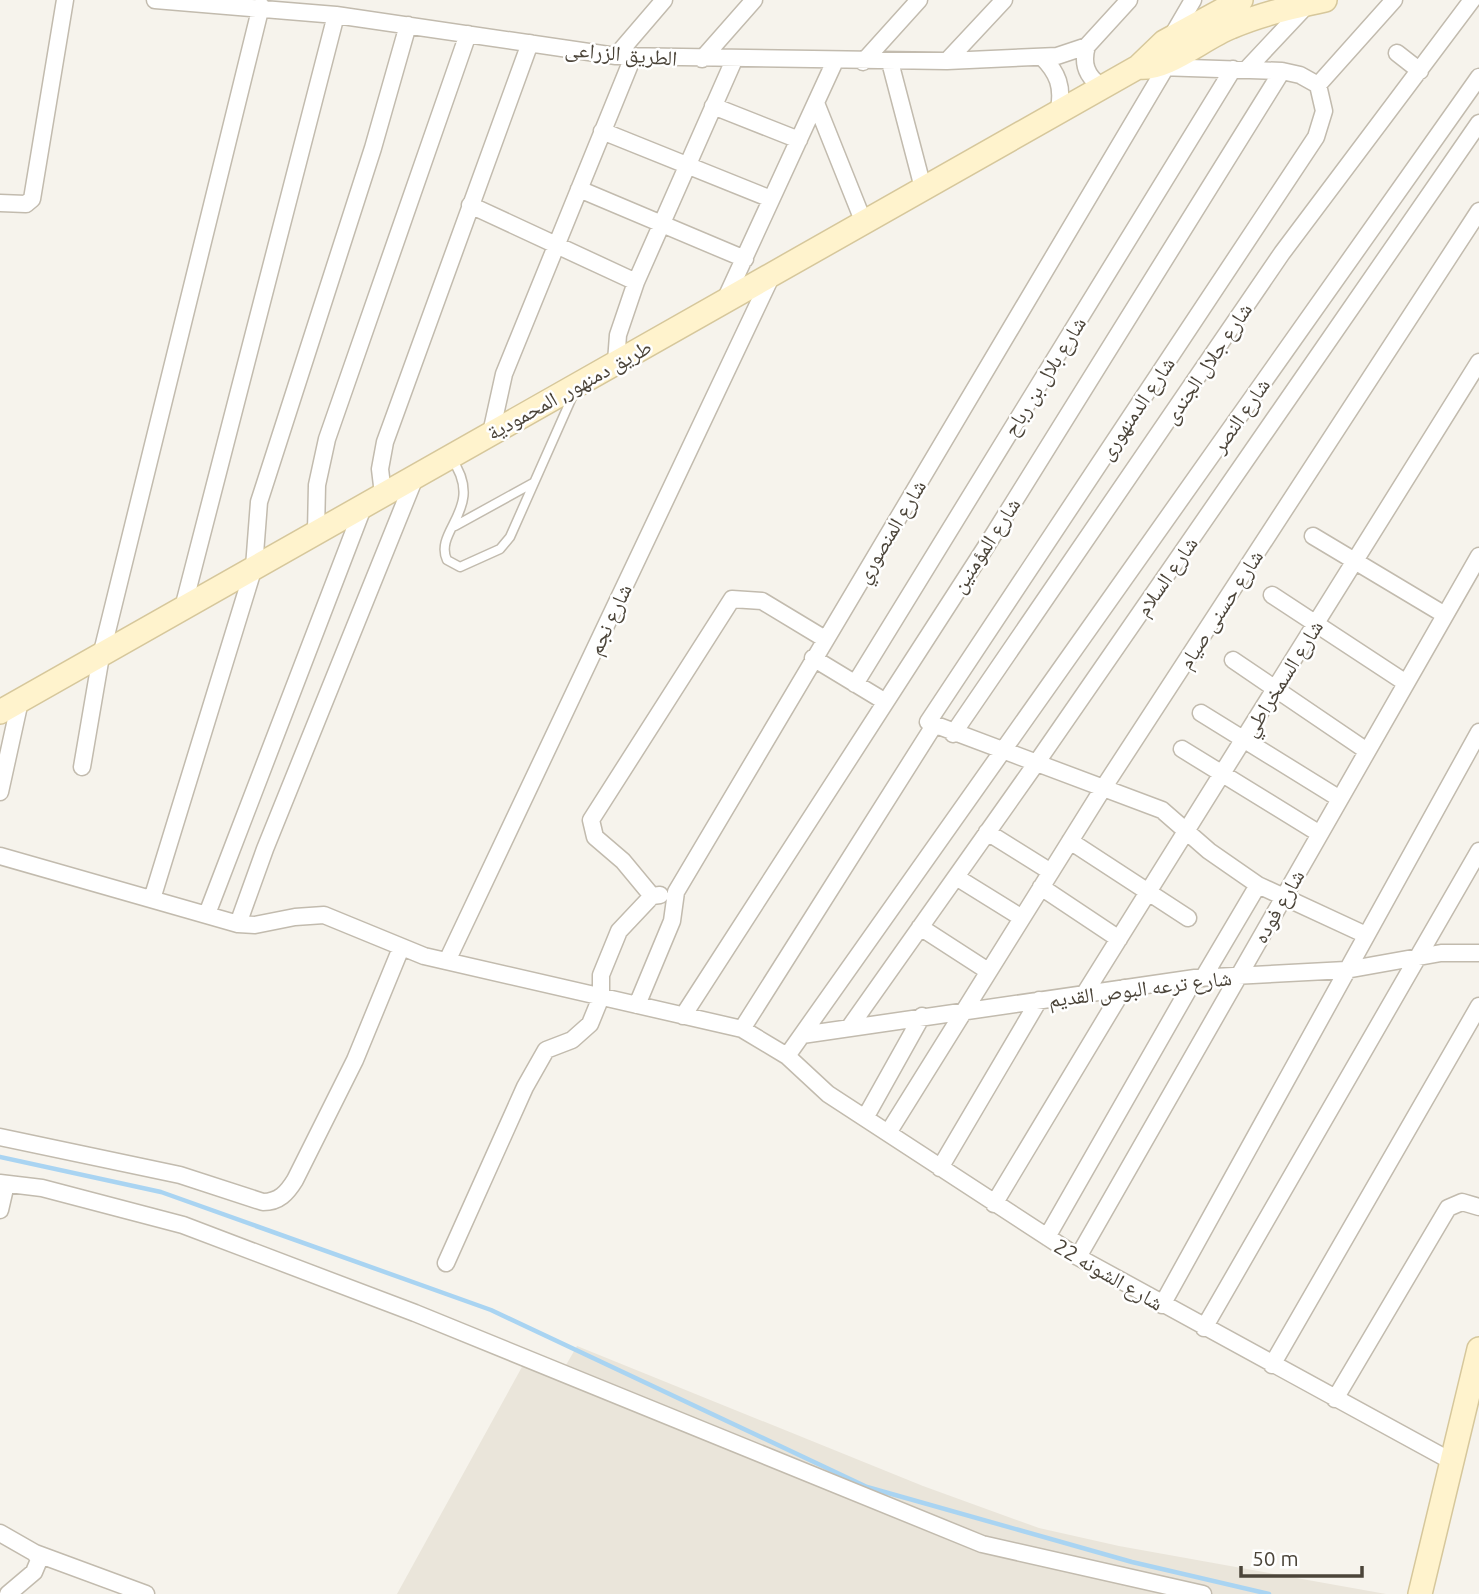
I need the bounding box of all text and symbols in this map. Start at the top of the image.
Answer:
street label: الطريق الزراعى [564,36,678,72]
street label: شارع جلال الجندى [1158,298,1258,429]
street label: شارع بلال بن رباح [998,312,1092,441]
street label: طريق دمنهور, المحمودية [483,334,656,446]
street label: شارع الدمنهورى [1093,352,1181,465]
street label: شارع النصر [1205,373,1276,459]
street label: شارع المنصوري [850,475,935,590]
street label: شارع المؤمنين [945,493,1026,598]
street label: شارع السلام [1130,532,1204,622]
street label: شارع حسنى صيام [1173,545,1270,675]
street label: شارع نجم [582,580,639,660]
street label: شارع السمخراطي [1237,615,1332,743]
street label: شارع فوده [1247,865,1310,948]
street label: شارع ترعه البوص القديم [1047,965,1233,1014]
street label: شارع الشونه 22 [1049,1233,1168,1317]
scale bar [1241,1534,1362,1578]
text: 50 m [1252,1546,1299,1570]

